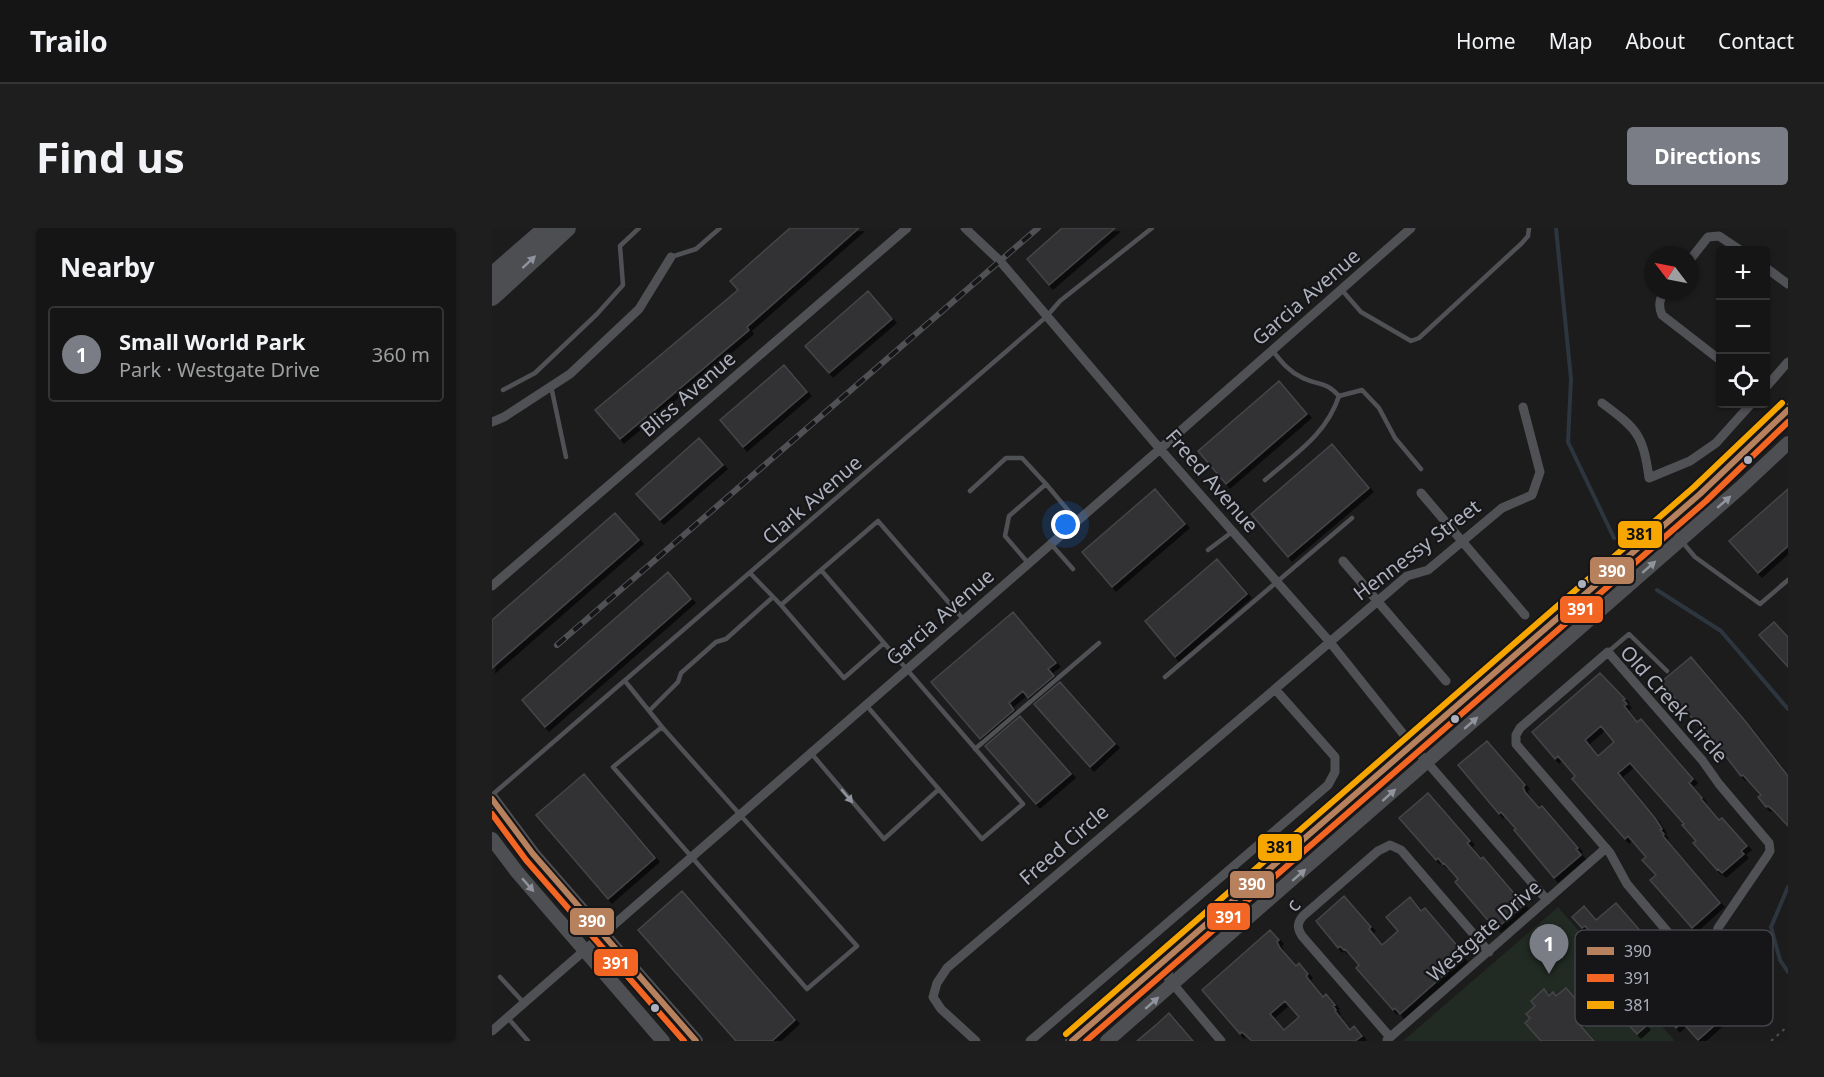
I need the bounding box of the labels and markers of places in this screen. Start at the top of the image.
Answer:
unlabelled marker [1742,454,1754,466]
unlabelled marker [1576,578,1588,590]
unlabelled marker [1449,713,1461,725]
pin: 1 [1530,924,1568,974]
unlabelled marker [649,1002,661,1014]

